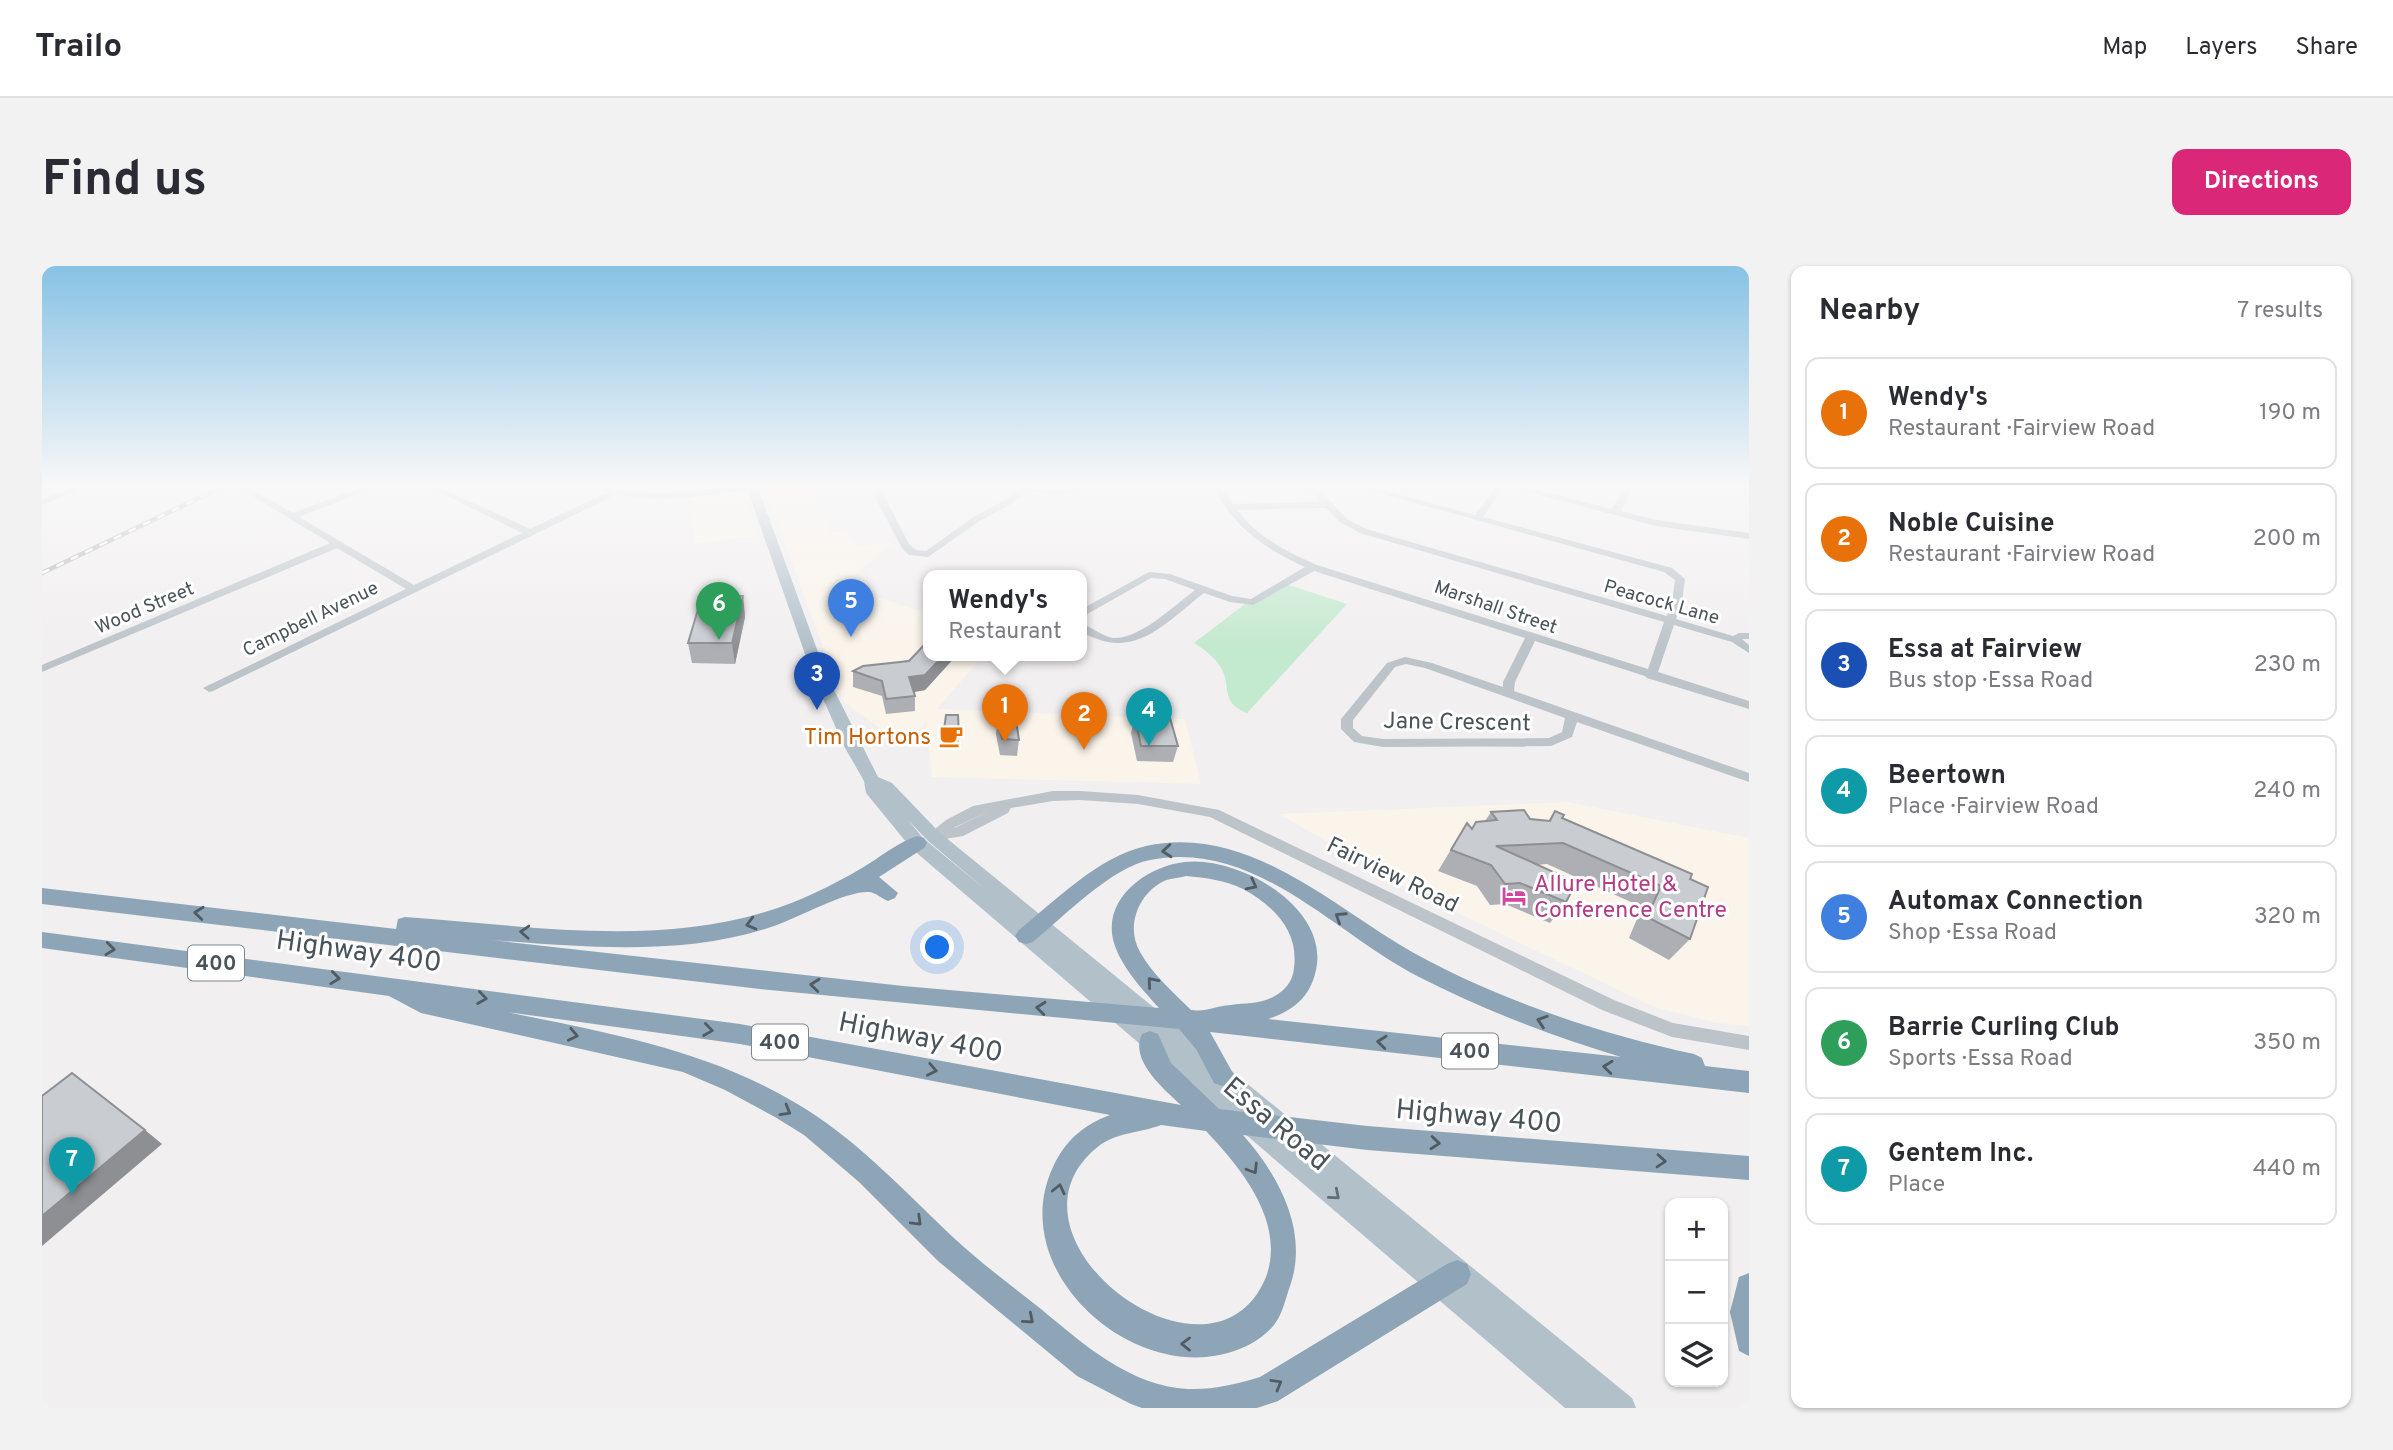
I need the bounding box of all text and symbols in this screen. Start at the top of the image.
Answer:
text: Trailo [35,27,122,69]
text: Map [2102,33,2147,63]
text: Layers [2185,33,2257,63]
text: Share [2295,33,2358,63]
button: Directions [2172,149,2351,215]
text: Find us [42,151,207,213]
text: Nearby [1819,293,1920,330]
text: 7 results [2237,297,2323,326]
text: Wendy's [1888,382,1988,415]
text: 1 [1839,399,1849,428]
text: 190 m [2259,399,2321,428]
text: Restaurant · Fairview Road [1888,415,2155,444]
text: Noble Cuisine [1888,508,2054,541]
text: 2 [1837,525,1851,554]
text: 200 m [2253,525,2321,554]
text: Restaurant · Fairview Road [1888,541,2155,570]
popup [923,570,1087,661]
street label: Peacock Lane [1601,575,1722,631]
street label: Marshall Street [1431,576,1560,640]
street label: Wood Street [92,577,198,640]
street label: Campbell Avenue [239,577,383,663]
pin: 5 [828,579,874,637]
pin: 6 [696,582,742,640]
text: Wendy's [948,585,1048,618]
text: Restaurant [948,618,1062,647]
text: Essa at Fairview [1888,634,2082,667]
text: 3 [1837,651,1851,680]
text: 230 m [2254,651,2321,680]
pin: 3 [794,652,840,710]
text: Bus stop · Essa Road [1888,667,2093,696]
pin: 1 [982,684,1028,742]
pin: 4 [1126,688,1172,746]
pin: 2 [1061,692,1107,750]
street label: Jane Crescent [1383,708,1531,739]
cafe icon: Tim Hortons [937,722,965,750]
place label: Tim Hortons [804,724,931,753]
text: Beertown [1888,760,2006,793]
text: 4 [1837,777,1851,806]
text: 240 m [2253,777,2321,806]
text: Place · Fairview Road [1888,793,2099,822]
street label: Fairview Road [1321,832,1463,921]
one-way arrow [1162,844,1173,859]
place label: Allure Hotel & Conference Centre [1534,871,1727,926]
one-way arrow [1245,876,1257,890]
hotel icon: Allure Hotel & Conference Centre [1500,882,1528,910]
text: Automax Connection [1888,886,2144,919]
text: 5 [1837,903,1851,932]
text: 320 m [2254,903,2321,932]
one-way arrow [194,905,205,920]
one-way arrow [1335,912,1348,925]
one-way arrow [745,916,757,930]
text: Shop · Essa Road [1888,919,2057,948]
street label: Highway 400 [273,924,444,982]
one-way arrow [519,925,530,940]
your location [920,930,954,964]
one-way arrow [104,942,116,957]
road number: 400 [188,946,244,980]
one-way arrow [329,971,341,986]
one-way arrow [1148,977,1160,990]
one-way arrow [809,978,820,993]
one-way arrow [477,991,488,1006]
one-way arrow [1036,1001,1047,1016]
street label: Highway 400 [835,1005,1006,1073]
text: Barrie Curling Club [1888,1012,2120,1045]
one-way arrow [1536,1015,1548,1030]
one-way arrow [702,1022,714,1037]
road number: 400 [752,1024,808,1060]
one-way arrow [567,1027,579,1042]
text: 6 [1837,1029,1851,1058]
text: 350 m [2253,1029,2321,1058]
one-way arrow [1376,1034,1388,1049]
road number: 400 [1442,1034,1498,1068]
text: Sports · Essa Road [1888,1045,2073,1074]
one-way arrow [1602,1059,1614,1074]
one-way arrow [926,1062,938,1077]
street label: Essa Road [1214,1070,1336,1180]
street label: Highway 400 [1394,1093,1563,1143]
one-way arrow [778,1102,791,1115]
one-way arrow [1429,1135,1440,1150]
pin: 7 [49,1137,95,1195]
text: Gentem Inc. [1888,1138,2033,1171]
one-way arrow [1656,1154,1667,1169]
text: 7 [1838,1155,1850,1184]
text: 440 m [2253,1155,2321,1184]
one-way arrow [1244,1161,1257,1174]
text: Place [1888,1171,1945,1200]
one-way arrow [1050,1184,1065,1196]
one-way arrow [1327,1186,1339,1199]
map controls [1665,1198,1728,1387]
button: + [1665,1198,1728,1261]
one-way arrow [909,1213,921,1225]
button: − [1665,1261,1728,1324]
one-way arrow [1020,1311,1033,1323]
button: layers [1665,1324,1728,1387]
one-way arrow [1180,1337,1191,1352]
one-way arrow [1270,1379,1283,1392]

